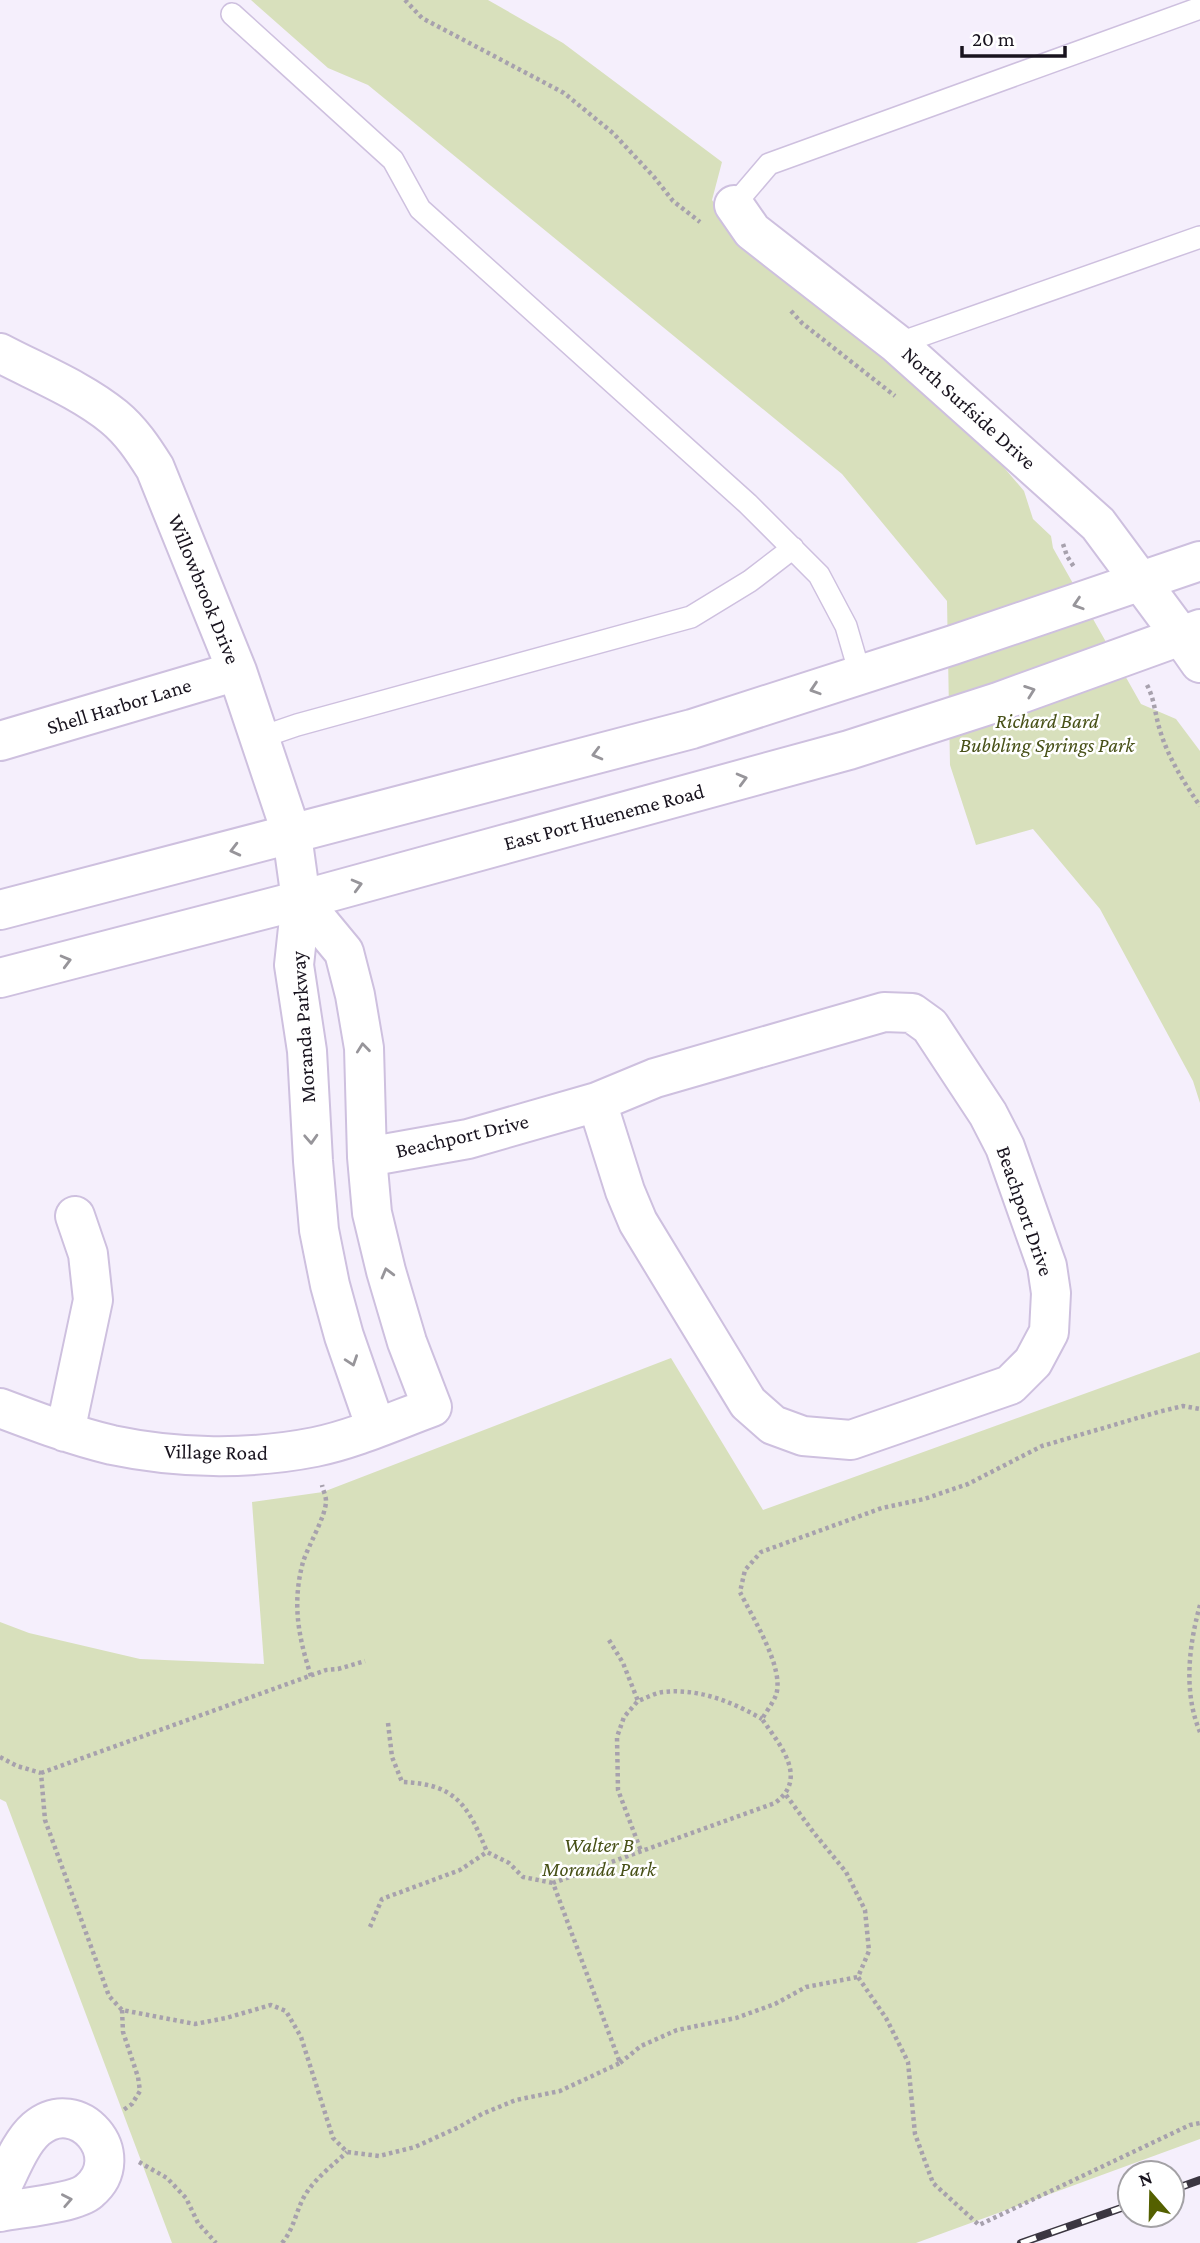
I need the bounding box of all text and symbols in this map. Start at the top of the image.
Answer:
scale bar [962,14,1065,58]
text: 20 m [972,27,1015,51]
street label: North Surfside Drive [897,342,1041,474]
street label: Willowbrook Drive [163,511,245,667]
one-way arrow [1072,595,1084,610]
street label: Shell Harbor Lane [44,673,194,739]
one-way arrow [809,681,822,695]
one-way arrow [1023,685,1035,699]
park label: Richard Bard Bubbling Springs Park [960,709,1135,757]
one-way arrow [591,746,603,760]
one-way arrow [736,773,748,788]
street label: East Port Hueneme Road [501,779,707,855]
one-way arrow [229,842,241,856]
one-way arrow [351,879,363,893]
street label: Moranda Parkway [286,950,320,1104]
one-way arrow [60,955,72,969]
one-way arrow [356,1042,371,1053]
street label: Beachport Drive [393,1109,531,1163]
one-way arrow [304,1133,319,1144]
street label: Beachport Drive [992,1143,1058,1279]
one-way arrow [380,1267,395,1279]
one-way arrow [344,1355,358,1367]
street label: Village Road [164,1439,268,1465]
park label: Walter B Moranda Park [541,1833,657,1881]
north arrow [1116,2159,1186,2229]
text: N [1136,2166,1155,2191]
one-way arrow [61,2193,73,2208]

